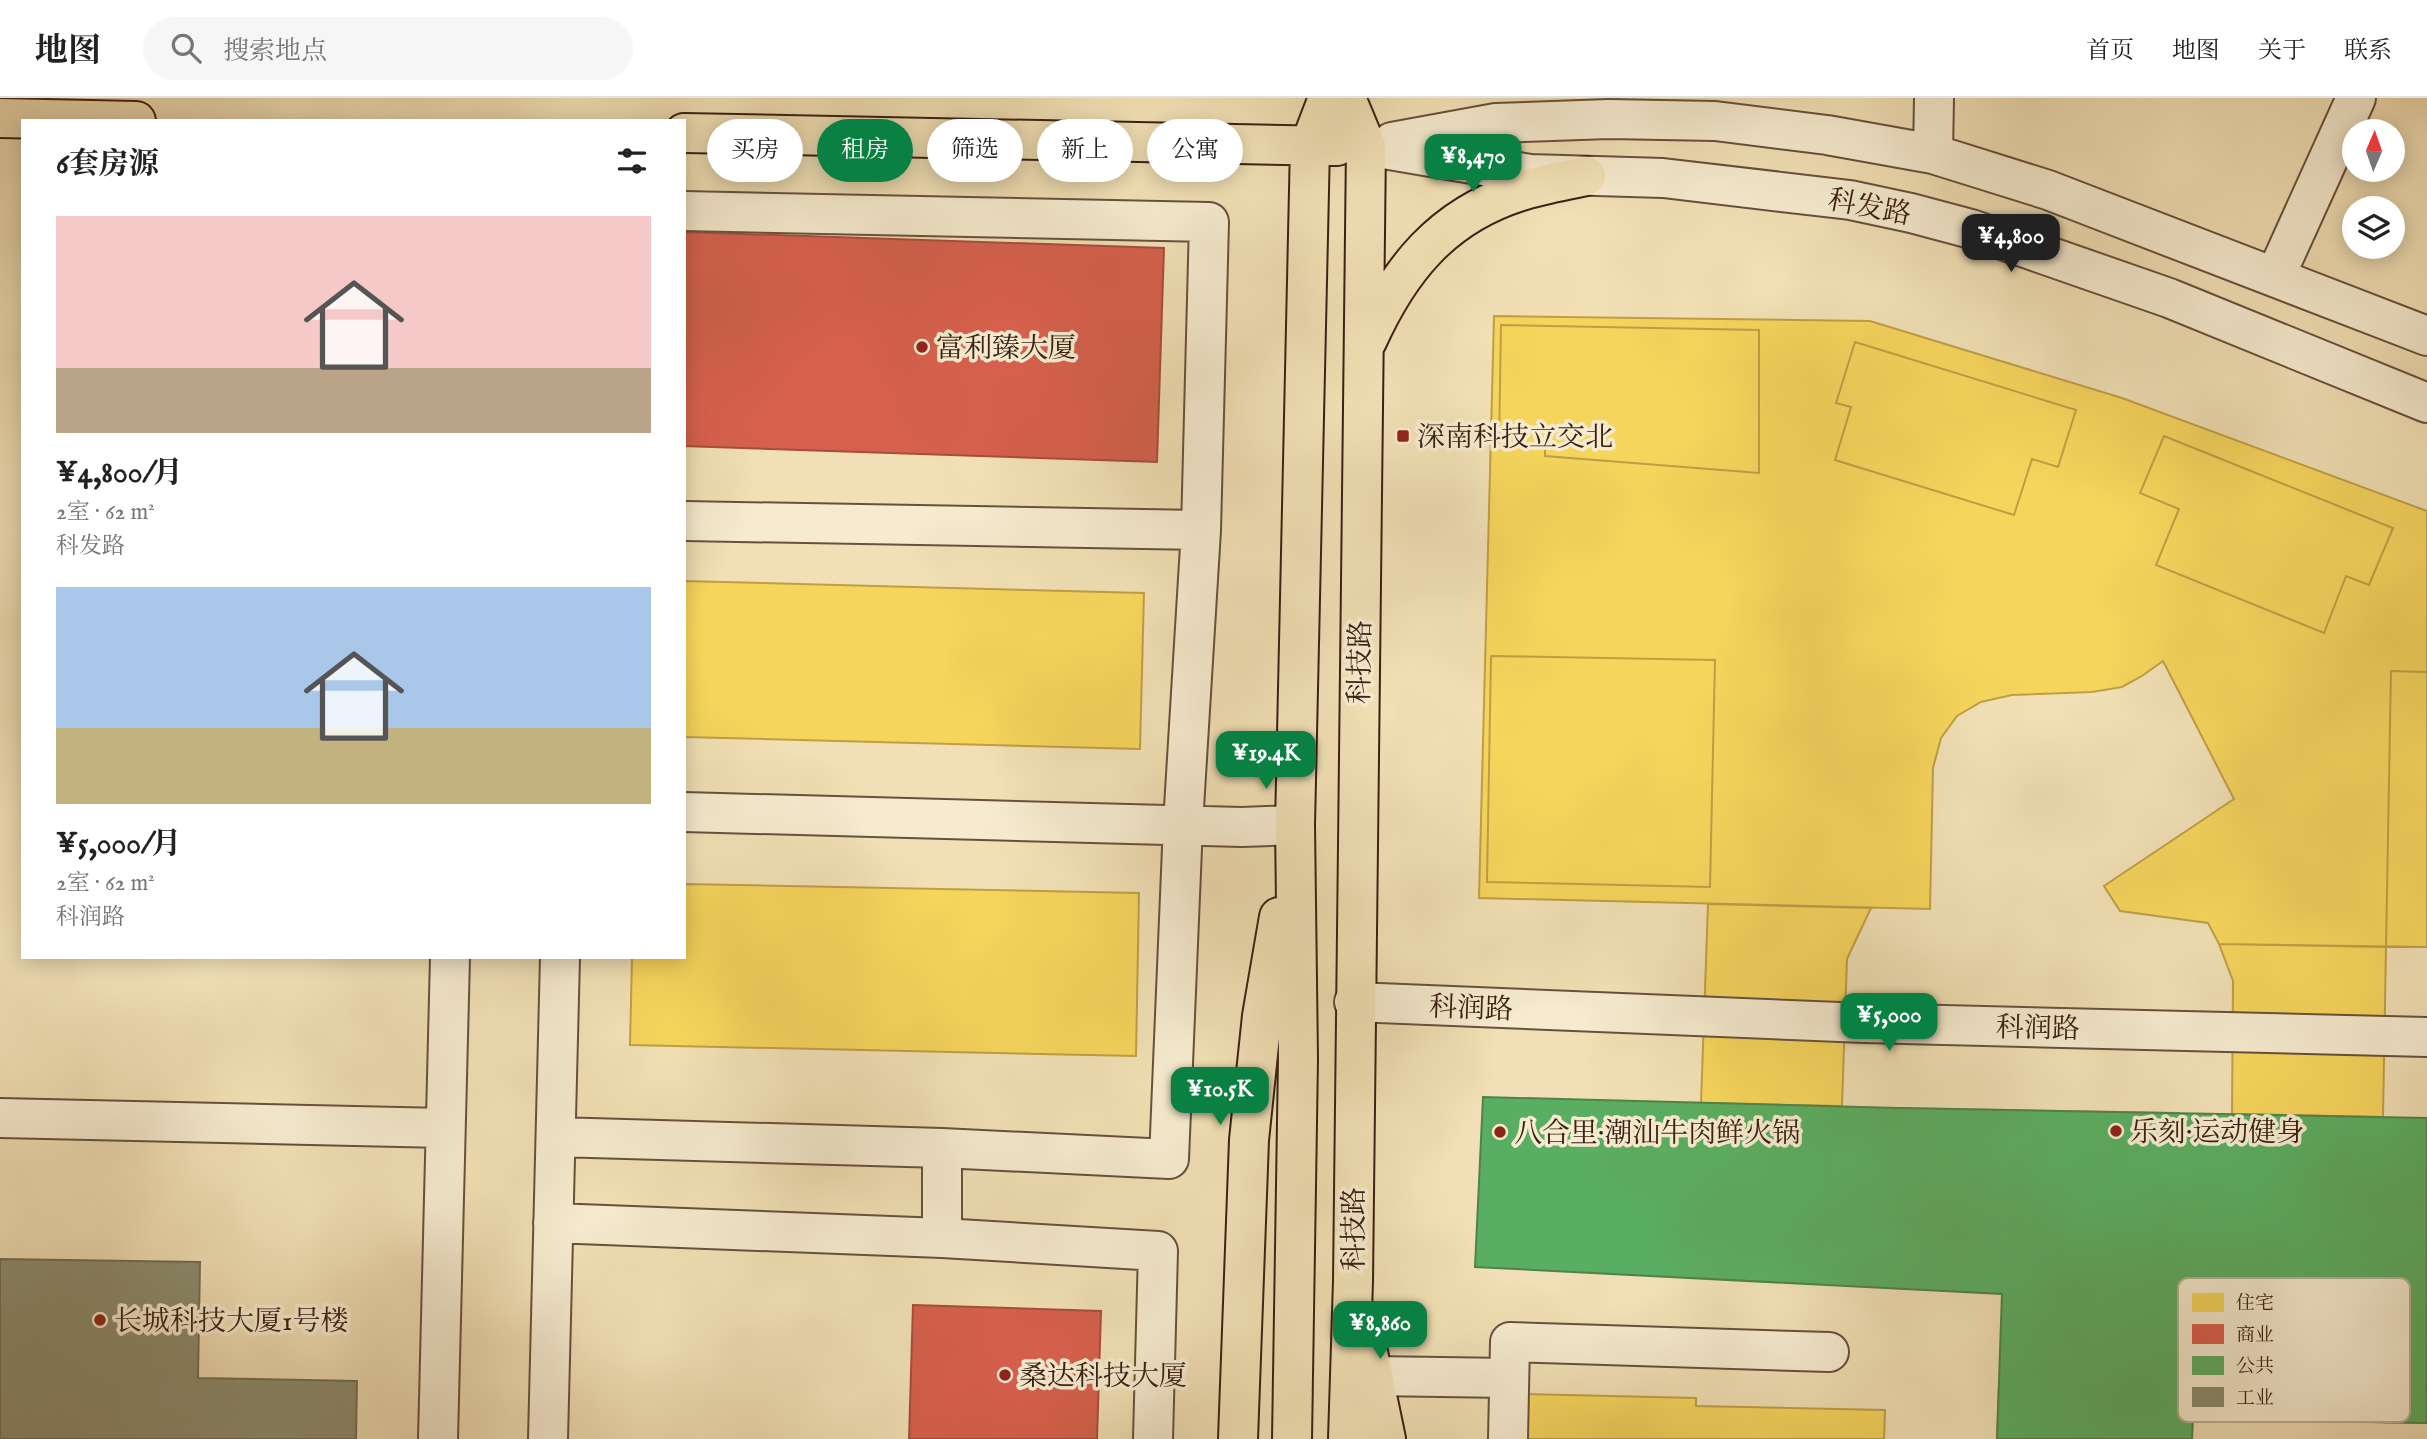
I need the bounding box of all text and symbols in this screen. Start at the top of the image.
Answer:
search box [143,17,633,80]
icon: search [167,29,205,67]
text: 地图 [35,31,101,73]
text: 搜索地点 [223,35,327,68]
text: 首页 [2086,36,2134,67]
text: 地图 [2172,36,2220,67]
text: 关于 [2258,36,2306,67]
text: 联系 [2344,36,2392,67]
chip: 买房 [707,119,803,182]
chip: 租房 [817,119,913,182]
chip: 筛选 [927,119,1023,182]
chip: 新上 [1037,119,1133,182]
chip: 公寓 [1147,119,1243,182]
north arrow [2342,119,2404,182]
map controls [2342,119,2405,259]
pin: ¥8,470 [1416,134,1530,194]
icon: filters [613,142,651,180]
text: ¥8,470 [1440,142,1506,171]
text: 6套房源 [56,146,159,184]
street label: 科发路 [1825,183,1914,234]
button: layers [2342,196,2405,259]
pin: ¥4,800 [1954,214,2068,274]
text: ¥4,800 [1978,222,2044,251]
icon: home [291,262,417,388]
place label: 富利臻大厦 [936,332,1076,367]
marker: 富利臻大厦 [914,339,930,355]
place label: 深南科技立交北 [1417,421,1613,456]
marker: 深南科技立交北 [1395,428,1411,444]
text: ¥4,800/月 [56,455,183,493]
text: 2室 · 62 m² [56,498,155,527]
text: 科发路 [56,532,125,561]
street label: 科技路 [1343,620,1380,704]
icon: home [291,633,417,759]
pin: ¥19.4K [1209,732,1323,791]
text: ¥19.4K [1232,739,1300,768]
text: ¥5,000/月 [56,826,181,864]
text: 2室 · 62 m² [56,869,155,898]
text: 科润路 [56,903,125,932]
street label: 科润路 [1428,991,1514,1028]
pin: ¥5,000 [1832,993,1946,1053]
text: ¥5,000 [1856,1001,1922,1030]
street label: 科润路 [1996,1011,2080,1048]
pin: ¥10.5K [1163,1068,1277,1127]
text: ¥10.5K [1187,1075,1253,1104]
place label: 乐刻·运动健身 [2130,1116,2304,1151]
place label: 八合里·潮汕牛肉鲜火锅 [1514,1117,1800,1152]
marker: 乐刻·运动健身 [2108,1123,2124,1139]
marker: 八合里·潮汕牛肉鲜火锅 [1492,1124,1508,1140]
street label: 科技路 [1338,1187,1373,1271]
legend [2178,1278,2410,1422]
text: 住宅 [2236,1292,2274,1316]
pin: ¥8,860 [1323,1302,1437,1361]
place label: 长城科技大厦1号楼 [114,1305,348,1340]
text: ¥8,860 [1349,1309,1411,1338]
marker: 长城科技大厦1号楼 [92,1312,108,1328]
text: 商业 [2236,1324,2274,1348]
text: 公共 [2236,1355,2274,1379]
place label: 桑达科技大厦 [1019,1360,1187,1395]
marker: 桑达科技大厦 [997,1367,1013,1383]
text: 工业 [2236,1387,2274,1411]

